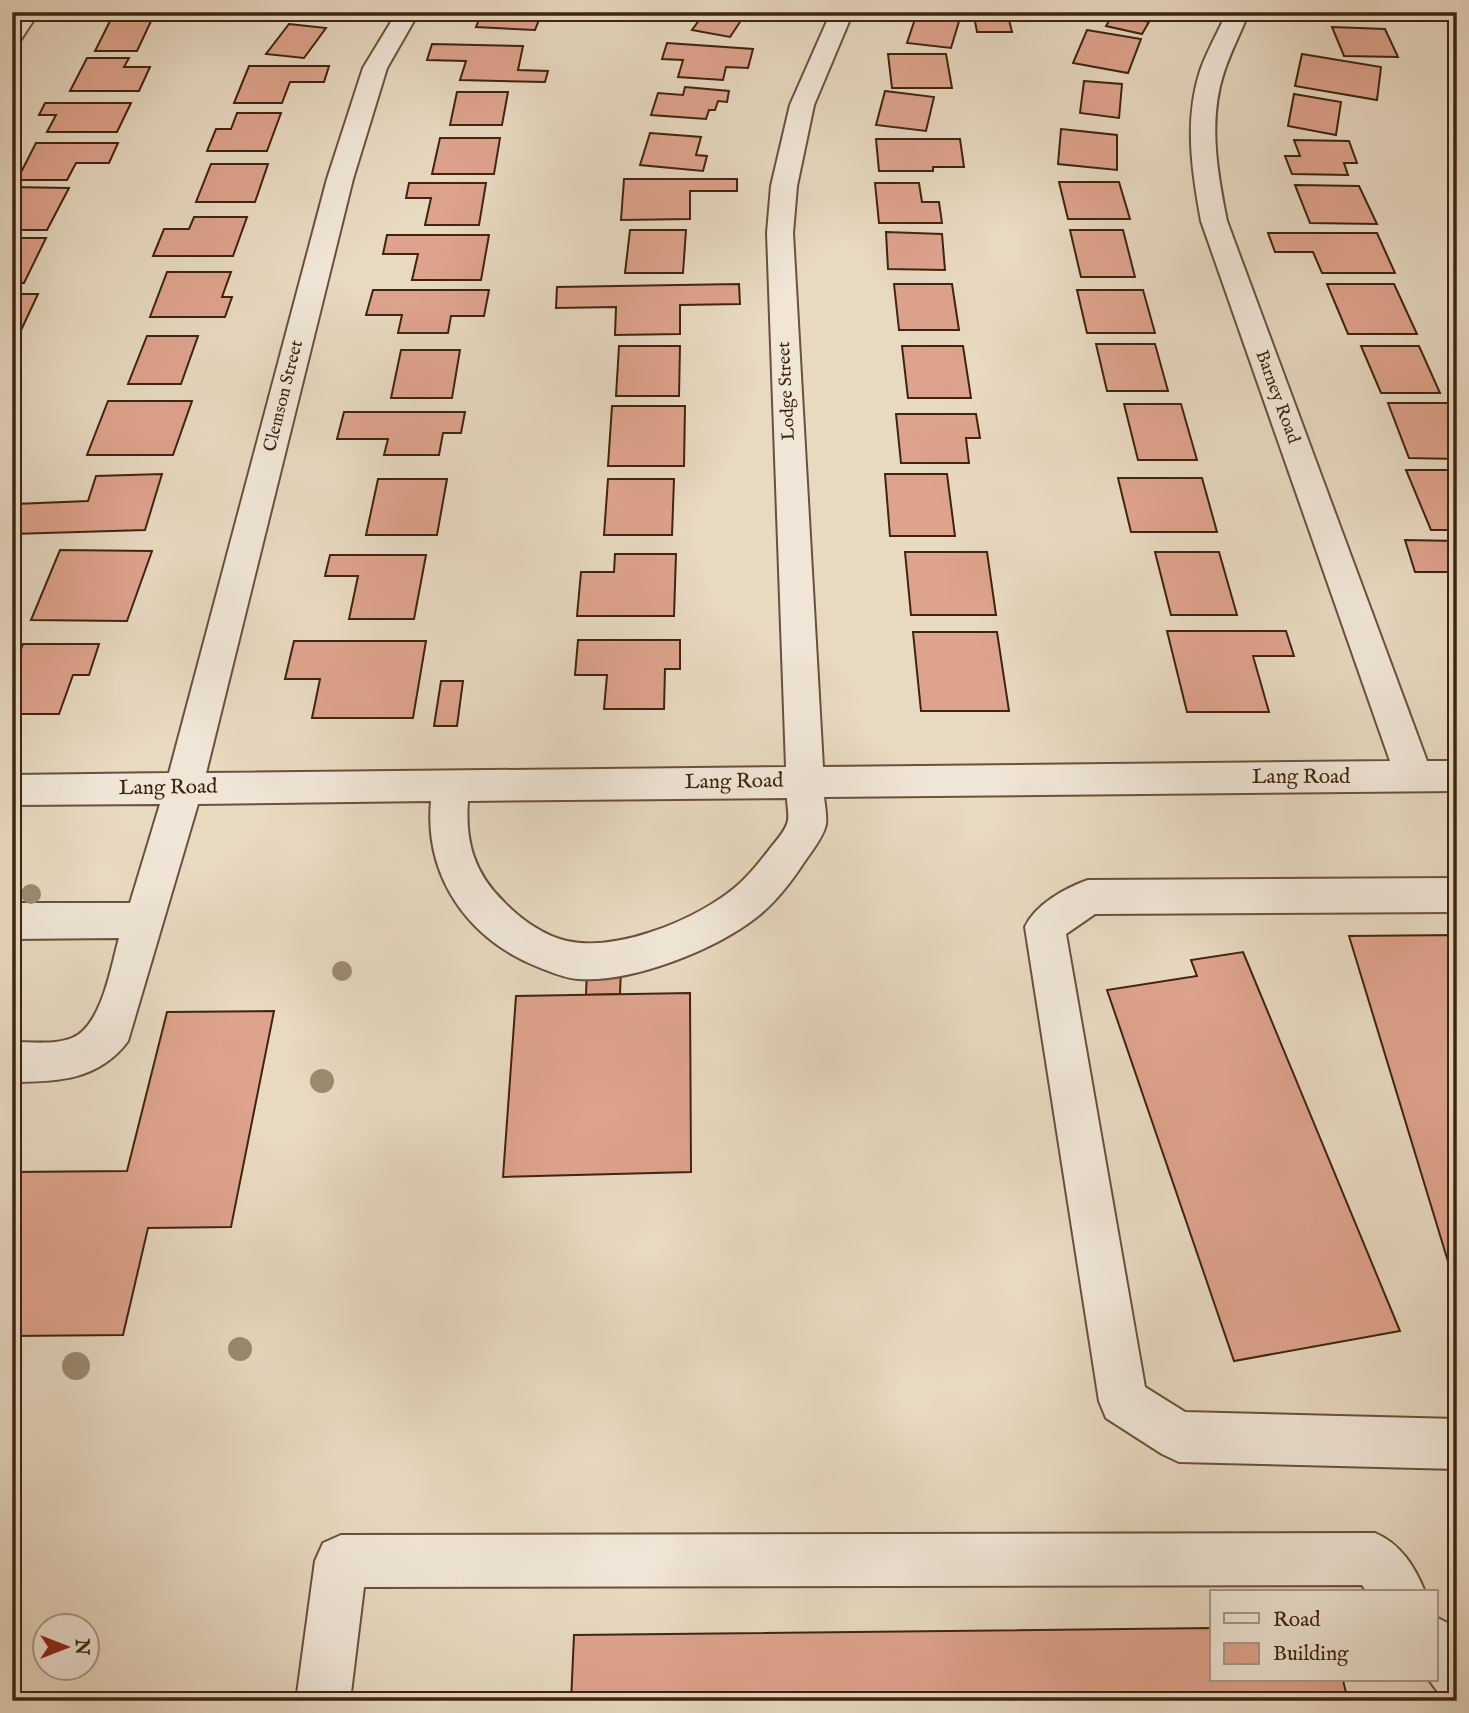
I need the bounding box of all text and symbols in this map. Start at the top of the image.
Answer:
street label: Clemson Street [259,338,309,454]
street label: Lodge Street [773,341,801,441]
street label: Barney Road [1249,347,1305,447]
street label: Lang Road [1252,764,1351,791]
street label: Lang Road [684,768,784,796]
street label: Lang Road [118,774,218,802]
legend [1210,1590,1438,1682]
text: Road [1273,1607,1321,1634]
north arrow [32,1612,102,1682]
text: N [69,1638,93,1656]
text: Building [1273,1641,1349,1668]

